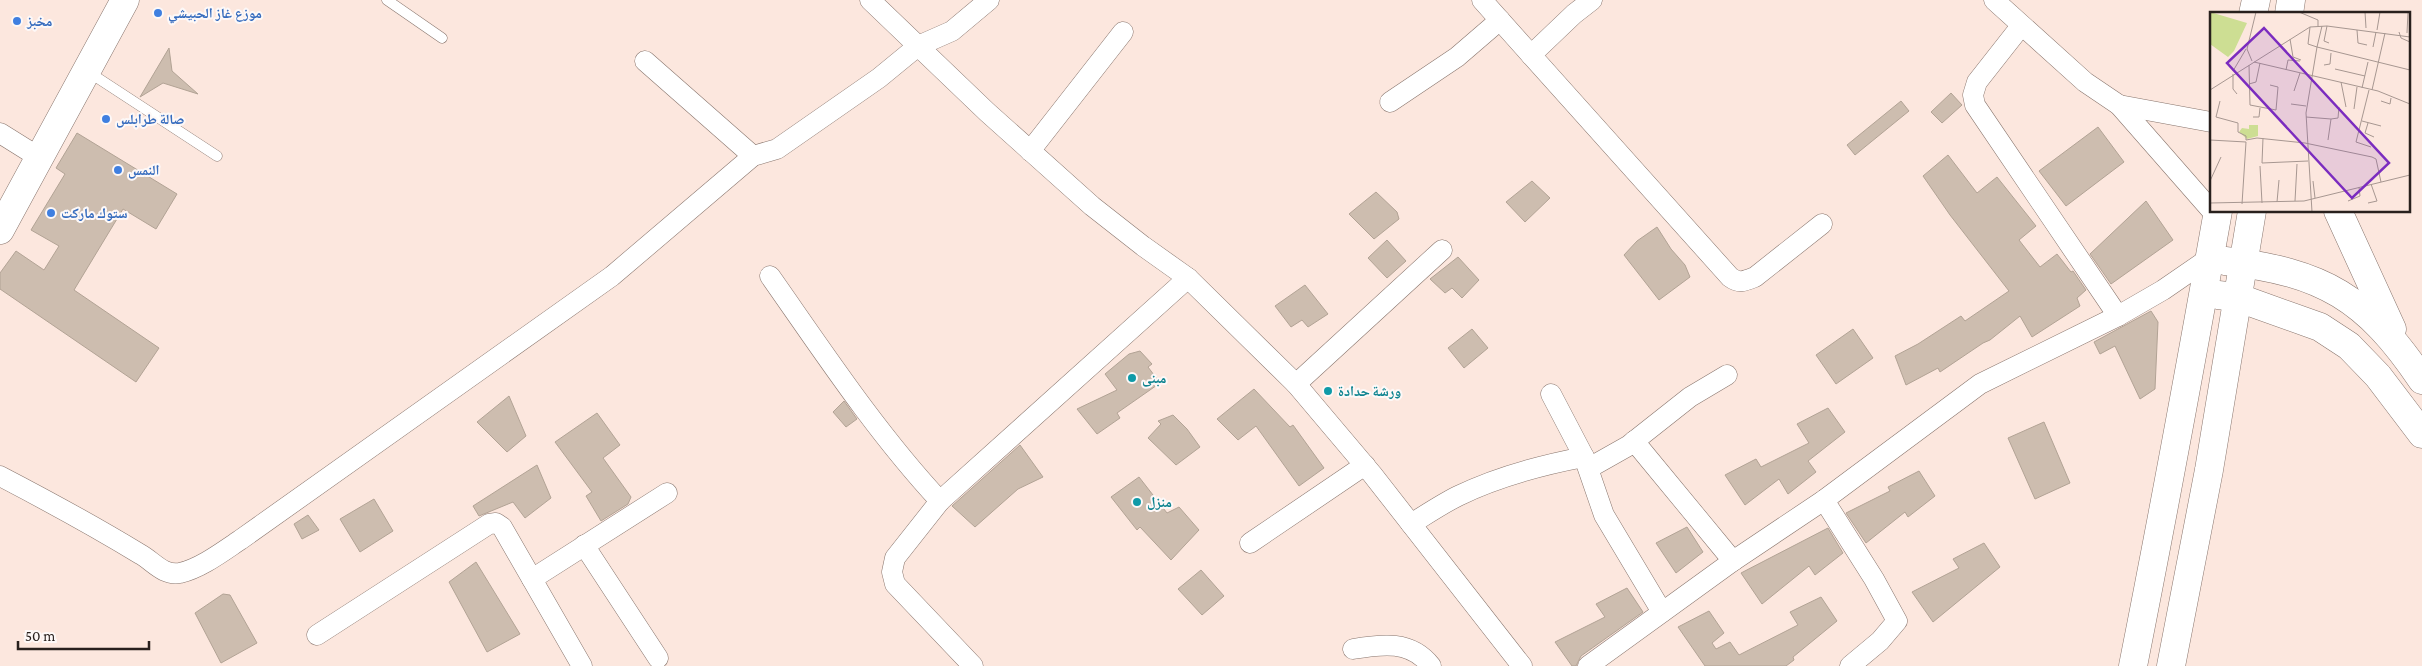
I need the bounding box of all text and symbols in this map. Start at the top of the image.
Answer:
place label: موزع غاز الحبيشي [168,5,262,24]
marker: موزع غاز الحبيشي [152,7,164,19]
inset map [2210,12,2410,212]
place label: مخبز [26,13,52,30]
marker: مخبز [11,15,23,27]
place label: صالة طرابلس [116,111,184,128]
marker: صالة طرابلس [100,113,112,125]
place label: النمس [128,162,159,179]
marker: النمس [112,164,124,176]
place label: ستوك ماركت [61,205,128,221]
marker: ستوك ماركت [45,207,57,219]
place label: مبنى [1142,370,1166,387]
marker: مبنى [1126,372,1138,384]
place label: ورشة حدادة [1338,383,1401,399]
marker: ورشة حدادة [1322,385,1334,397]
place label: منزل [1147,494,1172,510]
marker: منزل [1131,496,1143,508]
scale bar [18,618,149,650]
text: 50 m [25,628,55,644]

